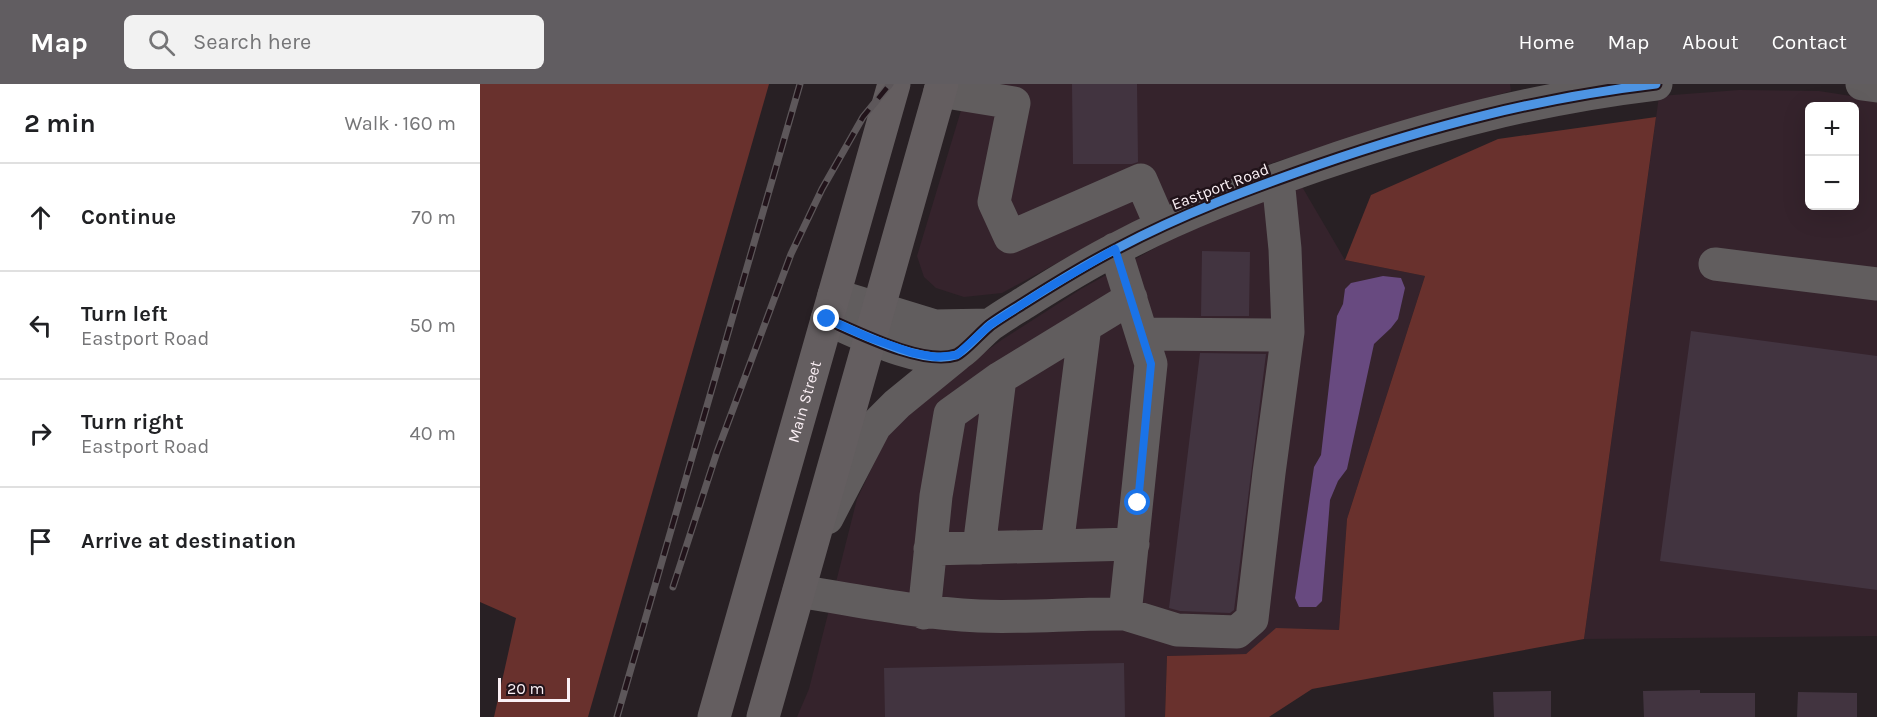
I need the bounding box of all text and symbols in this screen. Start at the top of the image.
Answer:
search box [124,15,544,69]
text: Map [30,26,88,59]
icon: search [145,26,178,59]
text: Search here [193,29,311,55]
text: Home [1519,30,1575,54]
text: Map [1608,30,1649,54]
text: About [1682,30,1739,54]
text: Contact [1772,30,1847,54]
map controls [1805,102,1859,210]
button: + [1805,102,1859,156]
text: 2 min [24,108,96,139]
text: Walk · 160 m [344,112,456,135]
button: − [1805,156,1859,210]
street label: Eastport Road [1169,159,1272,214]
icon: ahead [24,201,57,234]
text: Continue [81,204,176,230]
text: 70 m [411,206,456,229]
text: Turn left [81,301,168,327]
route end [813,305,839,331]
icon: left [24,309,57,342]
text: 50 m [409,314,456,337]
text: Eastport Road [81,327,209,350]
street label: Main Street [783,358,825,445]
text: Turn right [81,409,184,435]
icon: right [24,417,57,450]
text: 40 m [410,422,456,445]
text: Eastport Road [81,435,209,458]
route start [1124,489,1150,515]
icon: arrive [24,525,57,558]
text: Arrive at destination [81,528,296,554]
scale bar [498,675,570,702]
text: 20 m [507,679,545,698]

